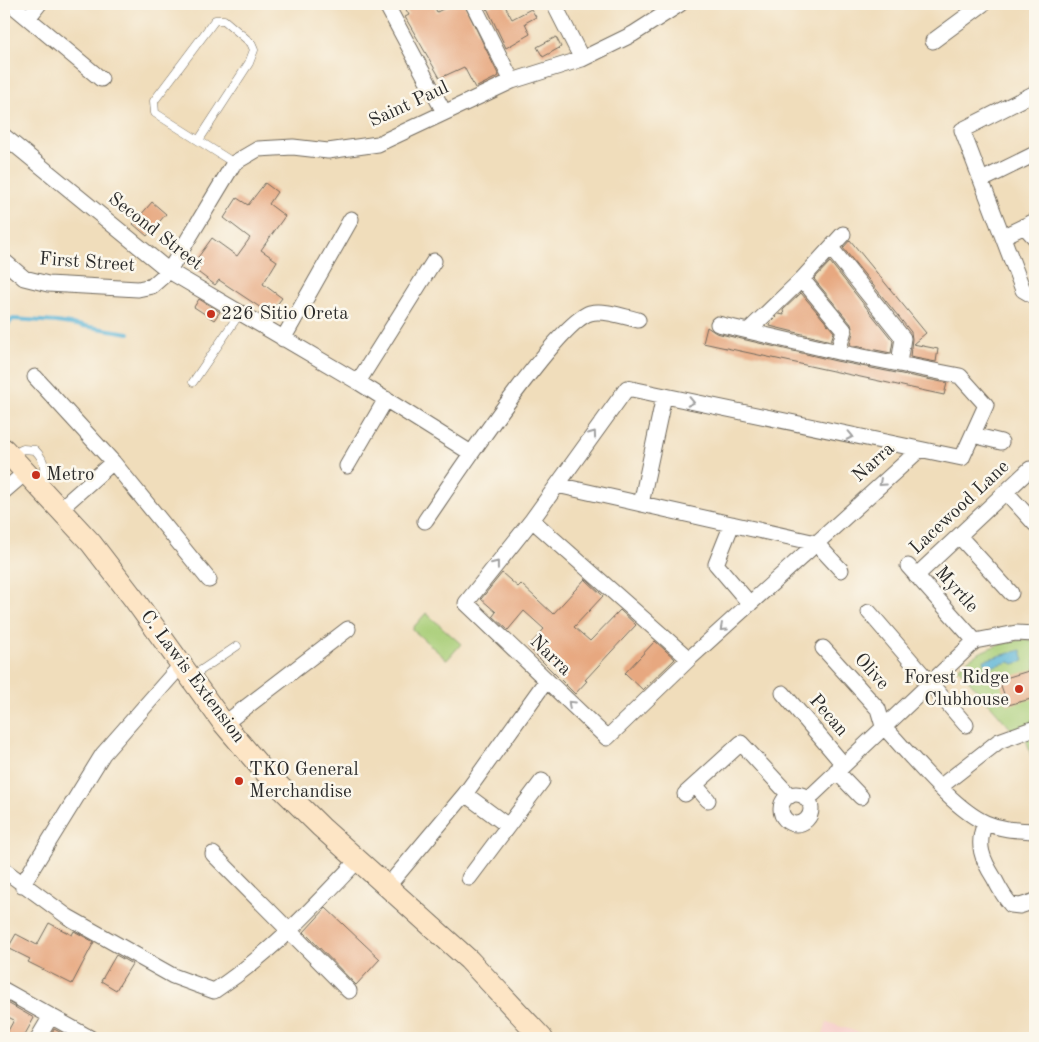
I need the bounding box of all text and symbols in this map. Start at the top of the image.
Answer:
street label: Saint Paul [366,78,452,132]
street label: Second Street [104,189,206,275]
street label: First Street [38,250,136,276]
place label: 226 Sitio Oreta [221,305,349,324]
marker: 226 Sitio Oreta [205,308,217,320]
one-way arrow [687,396,696,406]
one-way arrow [587,430,596,440]
one-way arrow [846,430,855,441]
street label: Narra [849,439,899,486]
street label: Lacewood Lane [907,457,1013,559]
place label: Metro [46,466,95,485]
marker: Metro [30,469,42,481]
one-way arrow [879,478,888,487]
one-way arrow [490,561,499,570]
street label: Myrtle [931,563,981,617]
street label: C. Lawis Extension [136,607,248,747]
one-way arrow [720,622,729,631]
street label: Narra [526,632,575,680]
street label: Olive [850,650,892,694]
place label: Forest Ridge Clubhouse [904,669,1009,710]
marker: Forest Ridge Clubhouse [1013,683,1025,695]
street label: Pecan [805,691,851,741]
one-way arrow [568,701,577,710]
place label: TKO General Merchandise [249,761,359,802]
marker: TKO General Merchandise [233,775,245,787]

